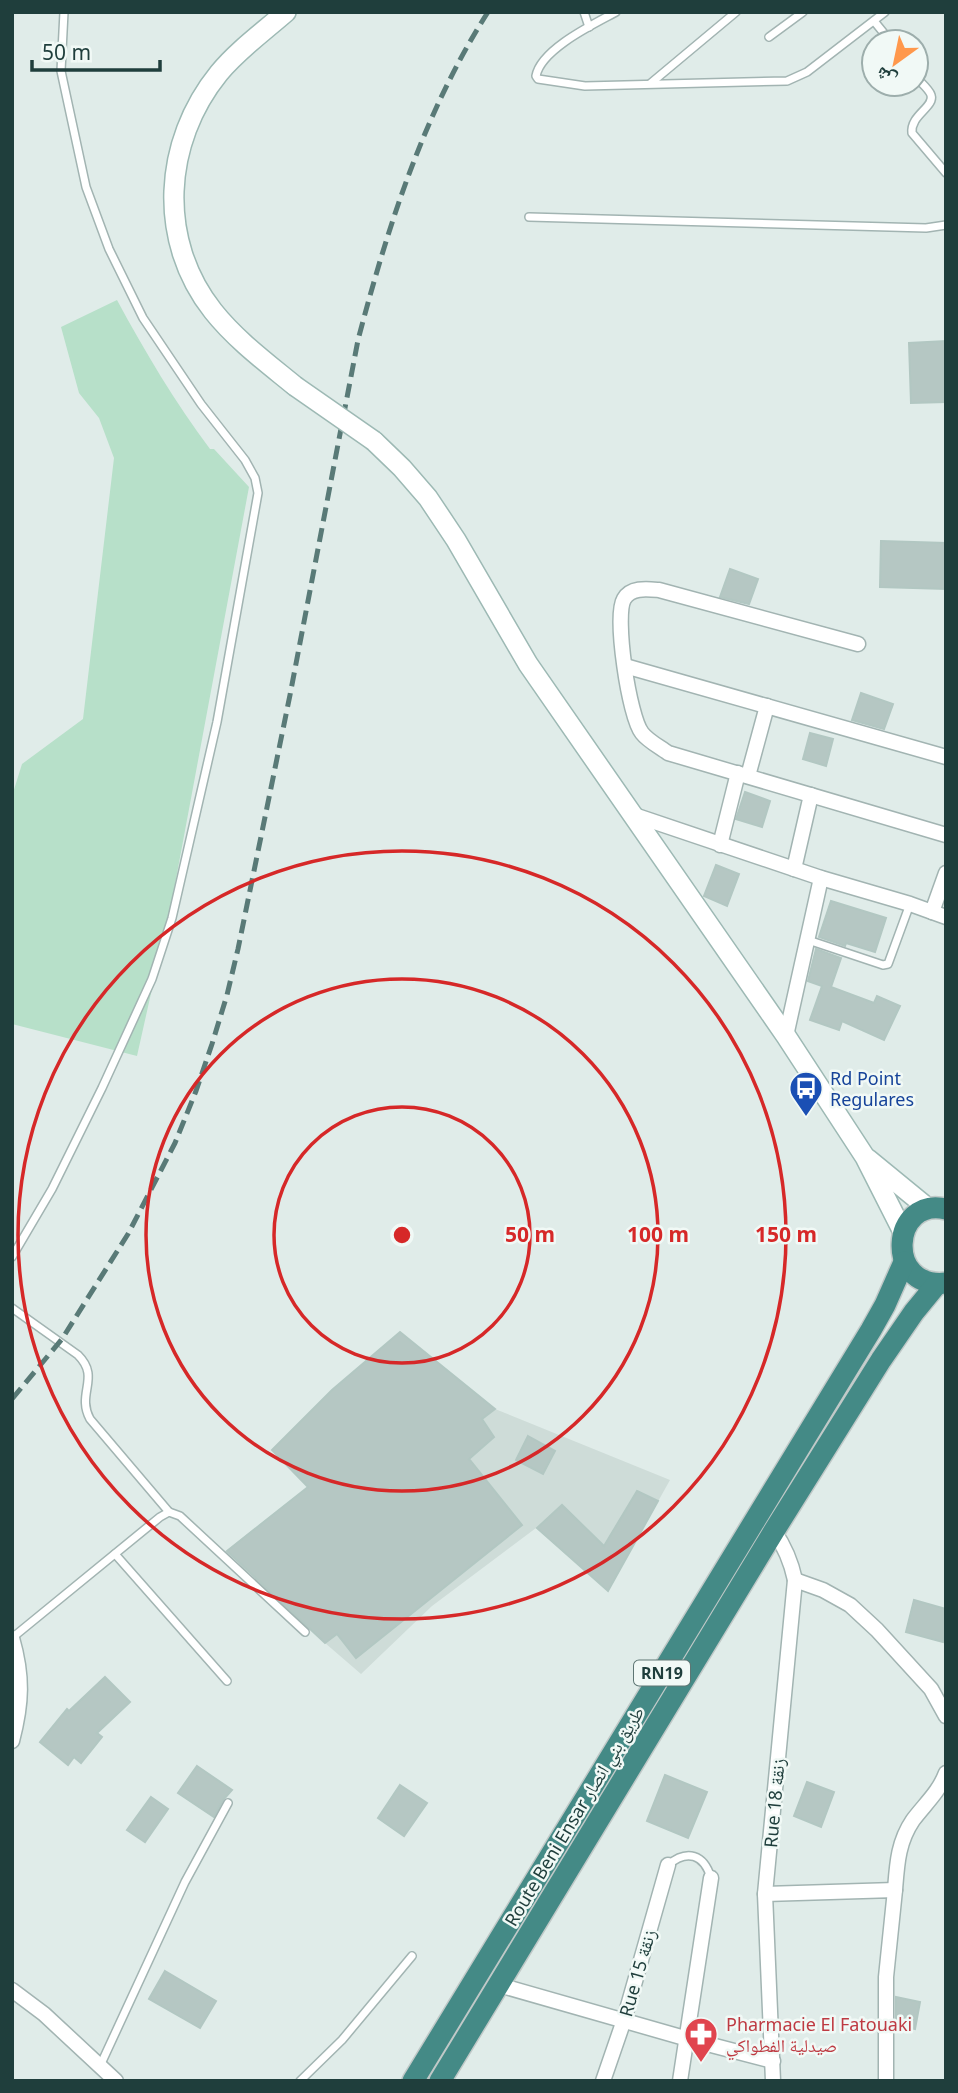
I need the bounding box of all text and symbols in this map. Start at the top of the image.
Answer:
scale bar [32,28,159,72]
north arrow [860,28,930,98]
text: 50 m [42,38,91,66]
text: ش [870,61,901,94]
place label: Rd Point Regulares [830,1066,914,1111]
bus stop icon: Rd Point Regulares [787,1069,825,1118]
text: 50 m [505,1220,555,1248]
text: 100 m [627,1220,689,1248]
text: 150 m [755,1220,817,1248]
centre of rings [390,1223,414,1247]
road number: RN19 [634,1660,690,1686]
street label: Route Beni Ensar طريق بني انصار [499,1702,652,1932]
street label: Rue 18 زنقة [758,1757,790,1849]
street label: Rue 15 زنقة [613,1927,661,2019]
place label: Pharmacie El Fatouaki صيدلية الفطواكي [726,2012,912,2061]
pharmacy icon: Pharmacie El Fatouaki صيدلية الفطواكي [682,2015,720,2064]

